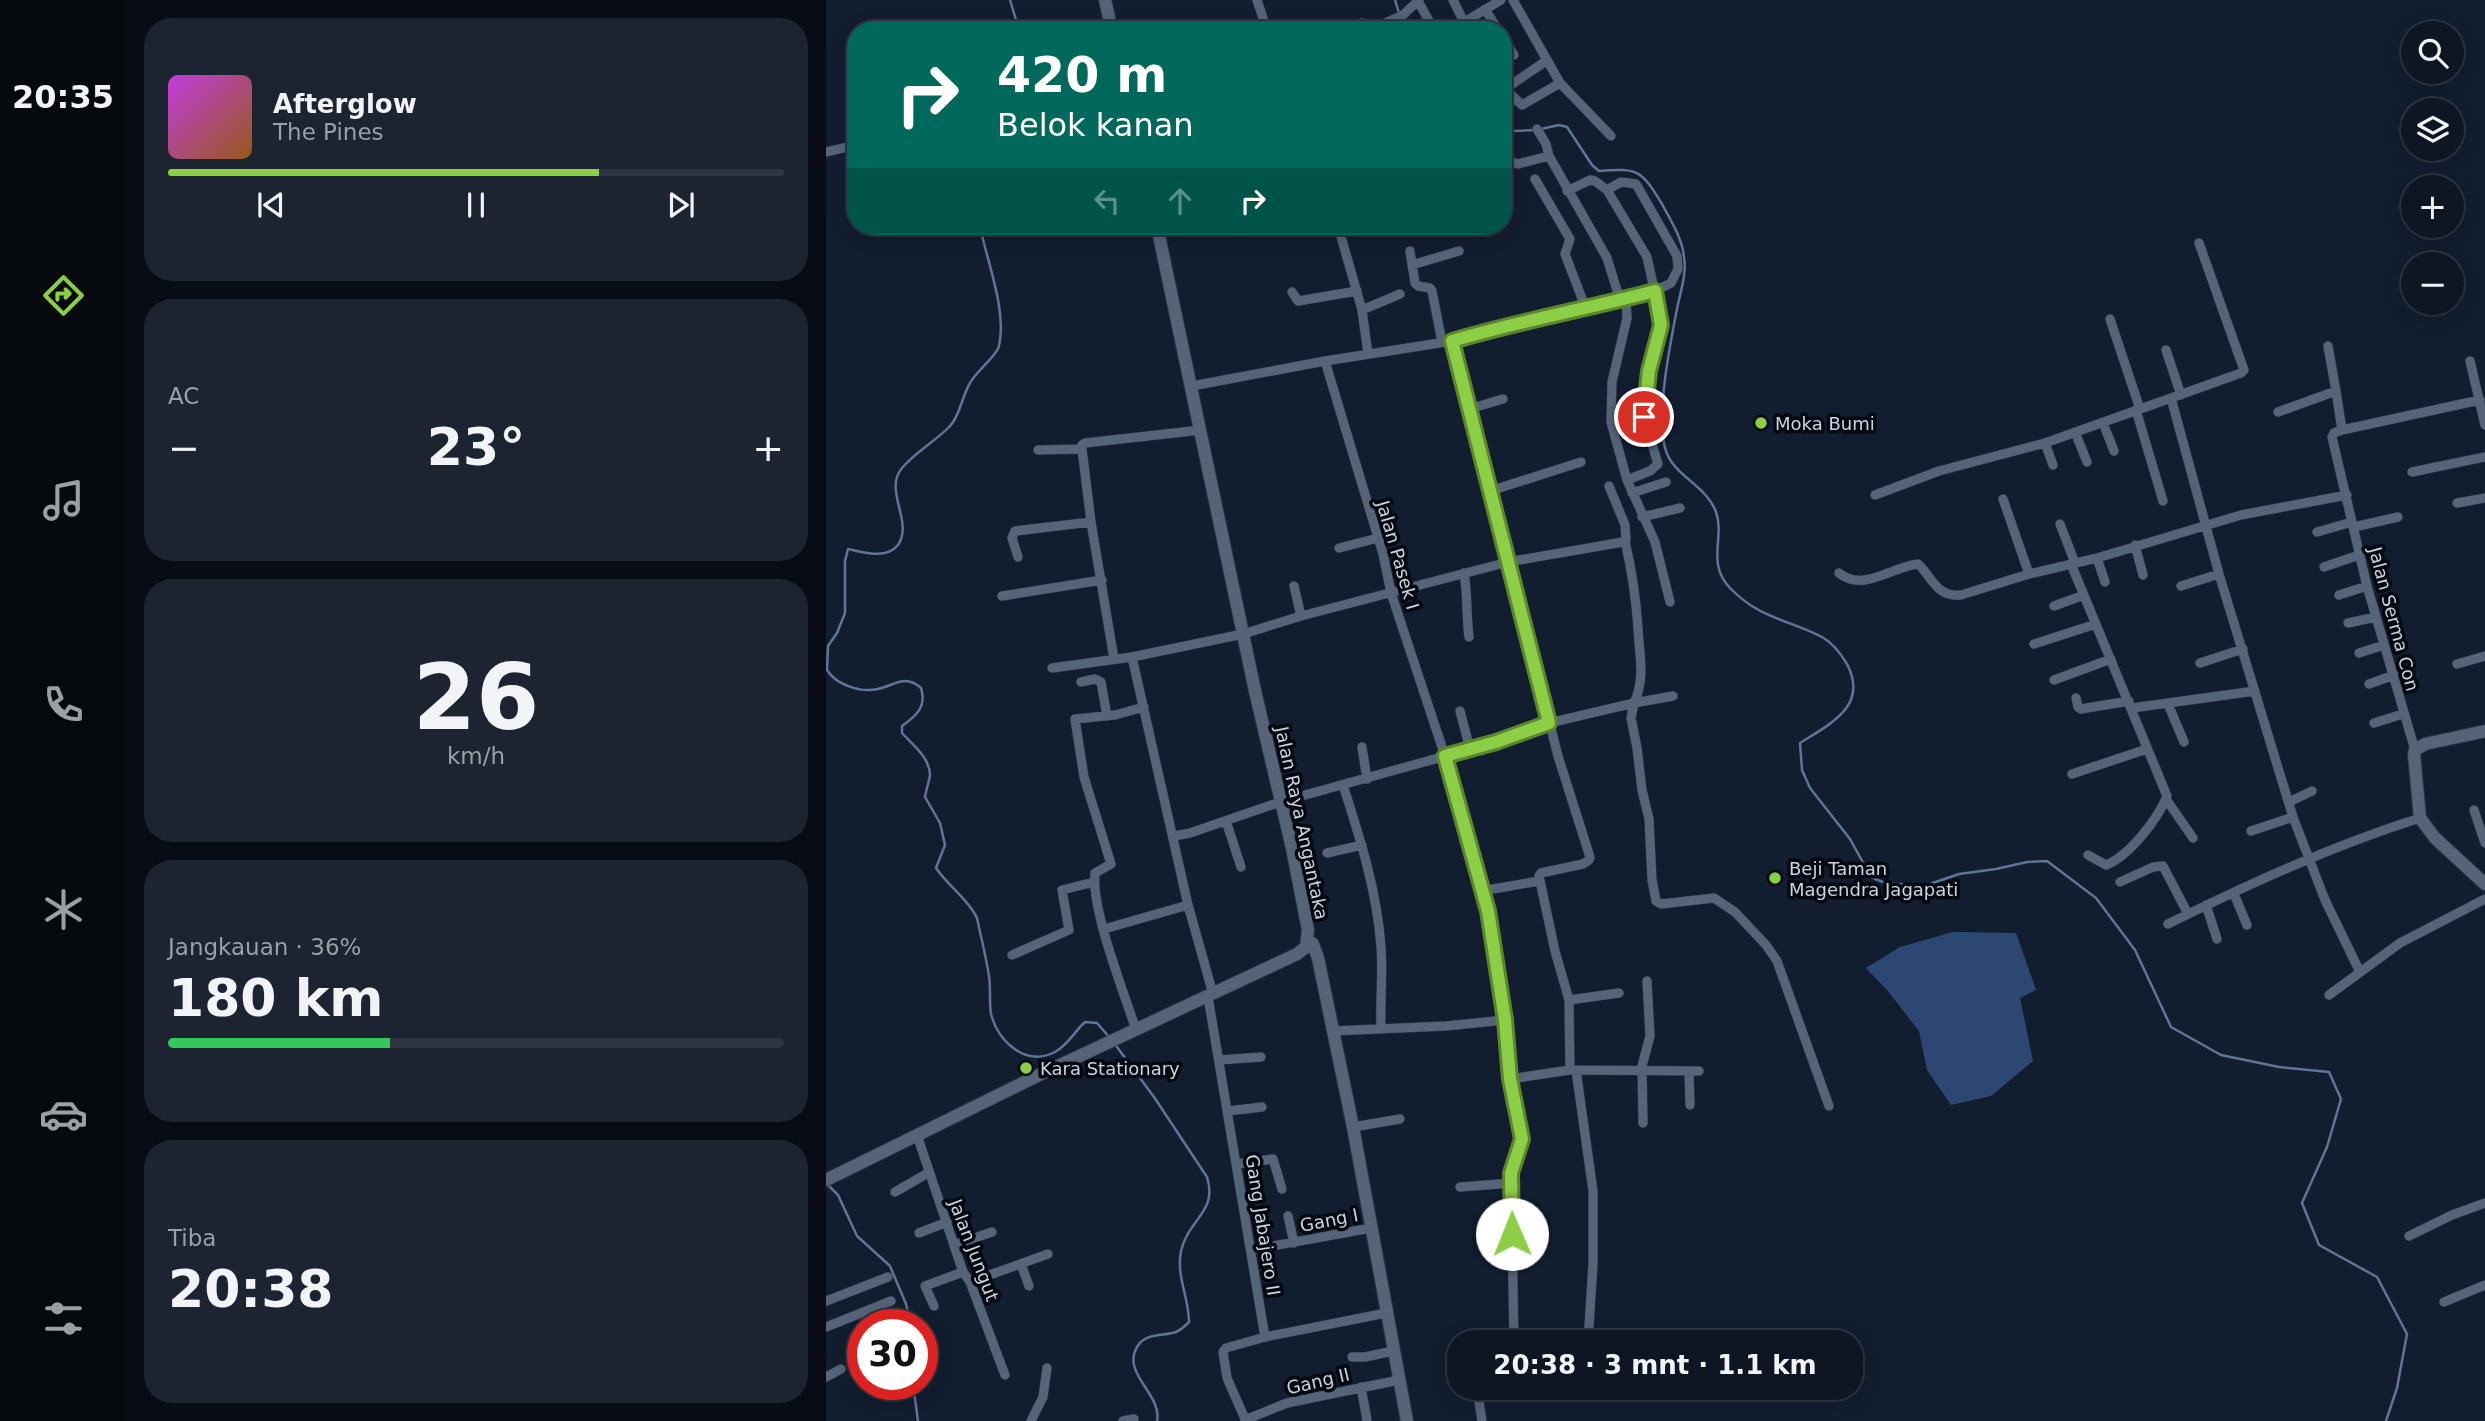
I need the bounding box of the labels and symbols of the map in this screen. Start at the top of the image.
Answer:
pin [1614,387,1674,447]
place label: Moka Bumi [1775,413,1875,434]
marker: Moka Bumi [1753,415,1769,431]
street label: Jalan Pasek I [1372,497,1424,612]
street label: Jalan Serma Con [2364,544,2423,693]
street label: Jalan Raya Angantaka [1271,724,1333,921]
place label: Beji Taman Magendra Jagapati [1789,858,1958,900]
marker: Beji Taman Magendra Jagapati [1767,870,1783,886]
place label: Kara Stationary [1040,1058,1180,1079]
marker: Kara Stationary [1018,1060,1034,1076]
street label: Gang Jabajero II [1241,1153,1285,1297]
street label: Jalan Jungut [945,1195,1003,1304]
position arrow [1475,1197,1549,1271]
street label: Gang I [1298,1204,1360,1236]
speed limit sign: 30 [847,1309,938,1400]
street label: Gang II [1284,1364,1352,1398]

